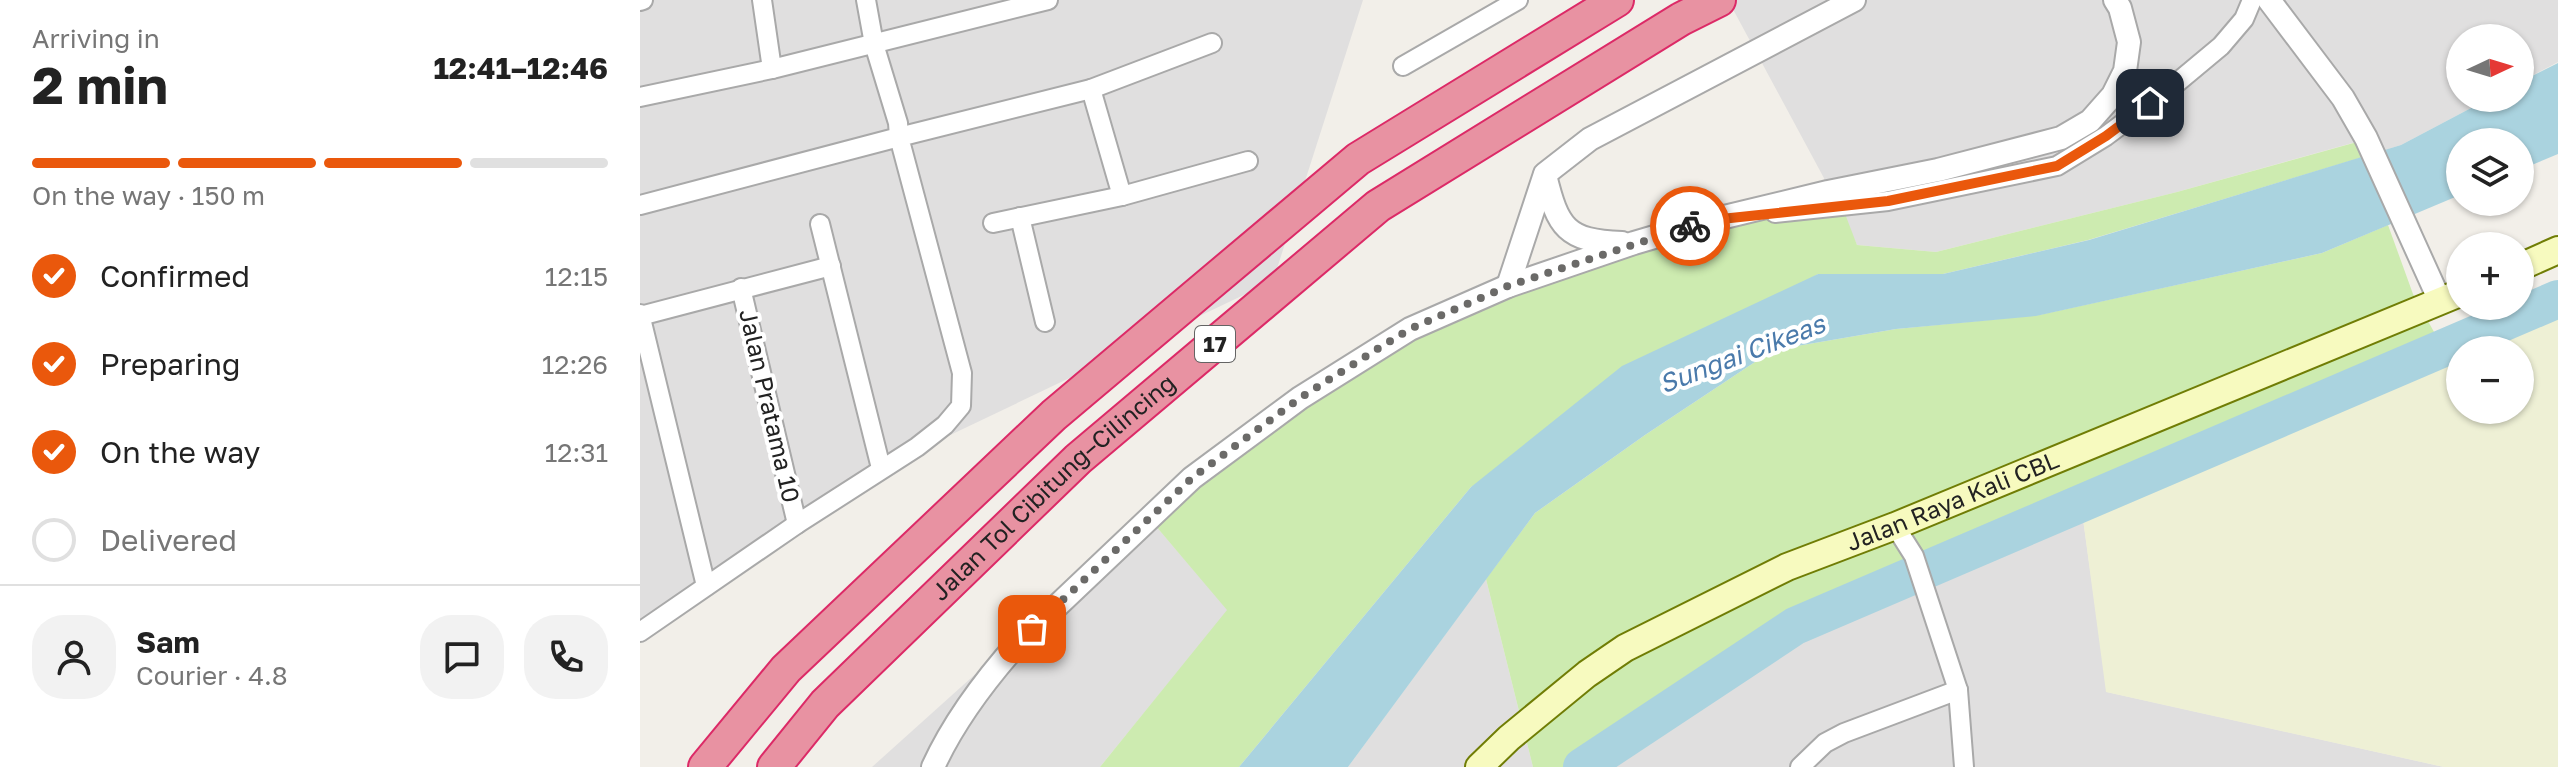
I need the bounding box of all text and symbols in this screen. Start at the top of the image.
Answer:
text: Arriving in [32,23,160,54]
north arrow [2446,24,2534,112]
map controls [2446,24,2534,424]
text: 12:41–12:46 [433,50,608,86]
text: 2 min [32,53,168,115]
pin [2116,69,2184,137]
icon: home [2128,81,2172,125]
button: layers [2446,128,2534,216]
text: On the way · 150 m [32,180,265,211]
courier [1650,186,1730,266]
icon: bike [1668,204,1712,248]
button: + [2446,232,2534,320]
icon: check [32,254,76,298]
text: Confirmed [100,258,250,294]
text: 12:15 [545,261,608,292]
street label: Jalan Pratama 10 [734,306,807,505]
water label: Sungai Cikeas [1655,307,1830,399]
road number: 17 [1195,326,1235,362]
button: − [2446,336,2534,424]
icon: check [32,342,76,386]
text: Preparing [100,346,241,382]
text: 12:26 [542,349,608,380]
street label: Jalan Tol Cibitung–Cilincing [925,367,1181,606]
icon: check [32,430,76,474]
text: On the way [100,434,260,470]
text: 12:31 [545,437,608,468]
street label: Jalan Raya Kali CBL [1842,444,2063,556]
text: Delivered [100,522,237,558]
pin [998,595,1066,663]
icon: bag [1010,607,1054,651]
button: person [32,615,116,699]
button: chat [420,615,504,699]
button: phone [524,615,608,699]
text: Sam [136,624,200,660]
text: Courier · 4.8 [136,660,288,691]

